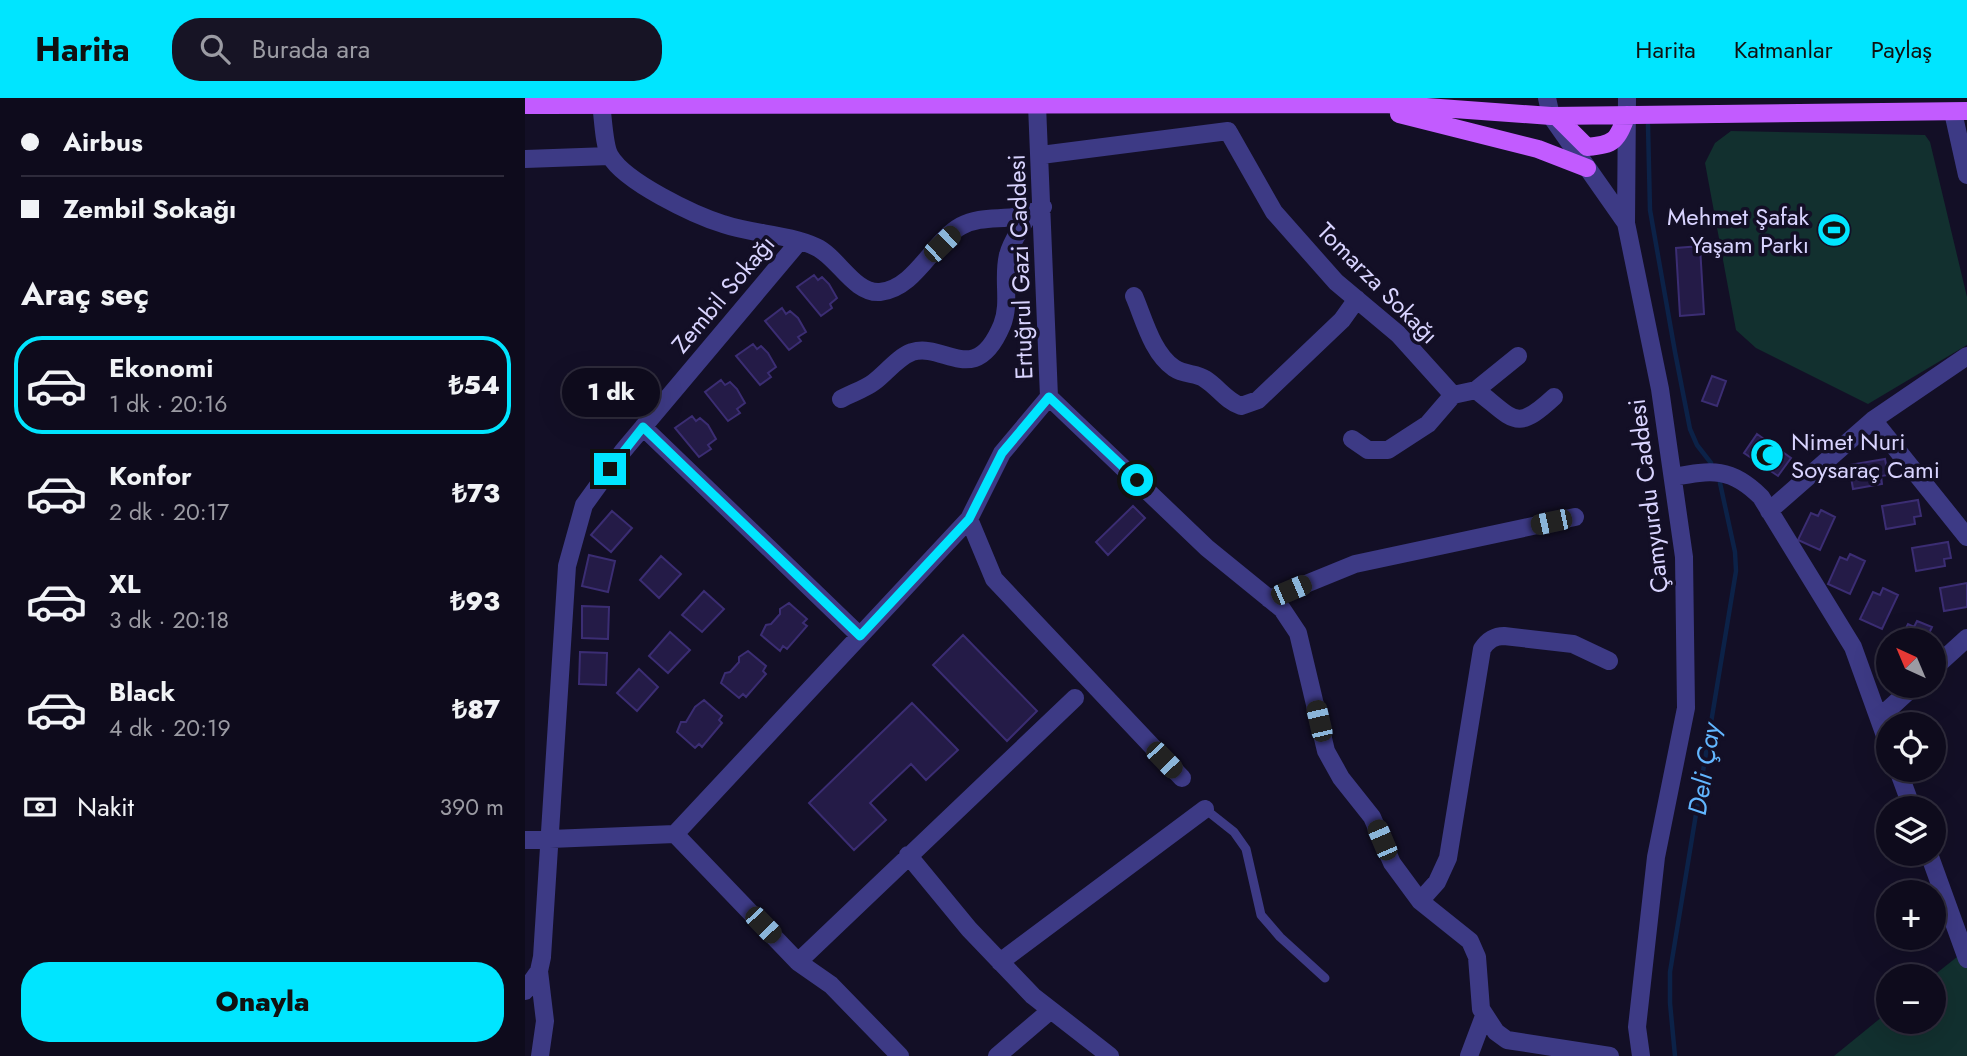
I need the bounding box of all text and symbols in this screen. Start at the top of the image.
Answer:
search box [172,18,662,81]
text: Harita [35,26,130,73]
icon: search [196,30,234,68]
text: Burada ara [252,30,370,68]
text: Harita [1635,32,1696,67]
text: Katmanlar [1734,32,1833,67]
text: Paylaş [1871,32,1932,67]
text: Airbus [63,123,143,161]
street label: Ertuğrul Gazi Caddesi [999,154,1041,380]
text: Zembil Sokağı [63,190,236,228]
place label: Mehmet Şafak Yaşam Parkı [1667,199,1809,262]
sports icon: Mehmet Şafak Yaşam Parkı [1815,211,1853,249]
street label: Tomarza Sokağı [1309,214,1447,352]
car [920,222,965,266]
street label: Zembil Sokağı [663,227,783,361]
text: Araç seç [21,271,149,317]
text: Ekonomi [109,349,213,387]
icon: car [25,354,88,417]
text: ₺54 [449,366,500,404]
callout: 1 dk [561,368,659,416]
text: 1 dk [587,375,635,409]
text: 1 dk · 20:16 [109,387,228,421]
street label: Çamyurdu Caddesi [1619,397,1677,595]
place label: Nimet Nuri Soysaraç Cami [1791,424,1940,487]
mosque icon: Nimet Nuri Soysaraç Cami [1748,436,1786,474]
route end [594,453,626,485]
text: Konfor [109,457,192,495]
icon: car [25,462,88,525]
route start [1121,464,1153,496]
text: ₺73 [452,474,500,512]
text: 2 dk · 20:17 [109,495,229,529]
car [1529,507,1574,537]
text: XL [109,565,141,603]
icon: car [25,570,88,633]
car [1268,572,1315,608]
text: ₺93 [450,582,500,620]
text: 3 dk · 20:18 [109,603,229,637]
north arrow [1876,628,1946,698]
map controls [1876,628,1946,1034]
text: Black [109,673,175,711]
icon: car [25,678,88,741]
text: ₺87 [452,690,500,728]
car [1305,698,1334,744]
text: 4 dk · 20:19 [109,711,231,745]
button: locate [1876,712,1946,782]
water label: Deli Çay [1678,718,1730,818]
car [1142,738,1187,782]
icon: cash [21,788,59,826]
text: Nakit [77,788,134,826]
text: 390 m [440,790,504,824]
button: layers [1876,796,1946,866]
car [1365,817,1400,863]
button: + [1876,880,1946,950]
car [741,903,786,947]
button: Onayla [21,962,504,1042]
button: − [1876,964,1946,1034]

